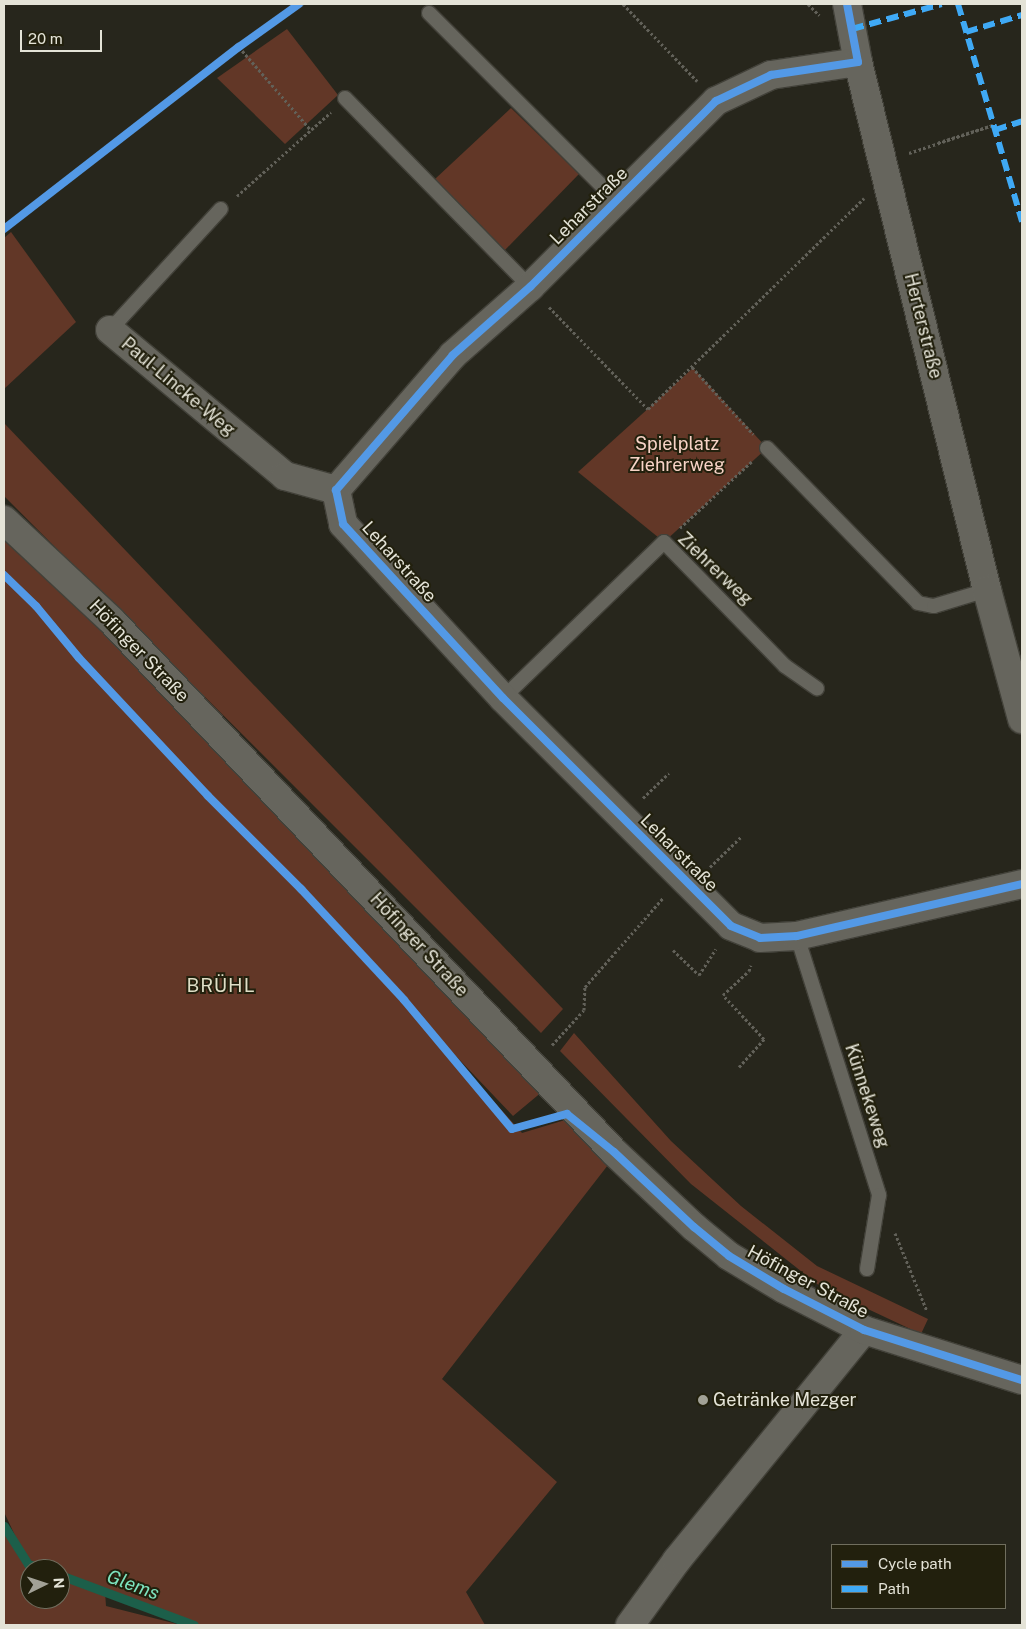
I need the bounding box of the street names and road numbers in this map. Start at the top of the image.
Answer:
street label: Leharstraße [546,163,632,249]
street label: Herterstraße [899,271,947,381]
street label: Paul-Lincke-Weg [117,333,239,441]
street label: Leharstraße [357,517,441,607]
street label: Ziehrerweg [673,528,757,610]
street label: Höfinger Straße [85,595,193,707]
street label: Leharstraße [636,810,722,896]
street label: Höfinger Straße [365,889,473,1001]
street label: Künnekeweg [840,1041,894,1151]
street label: Höfinger Straße [744,1241,872,1323]

